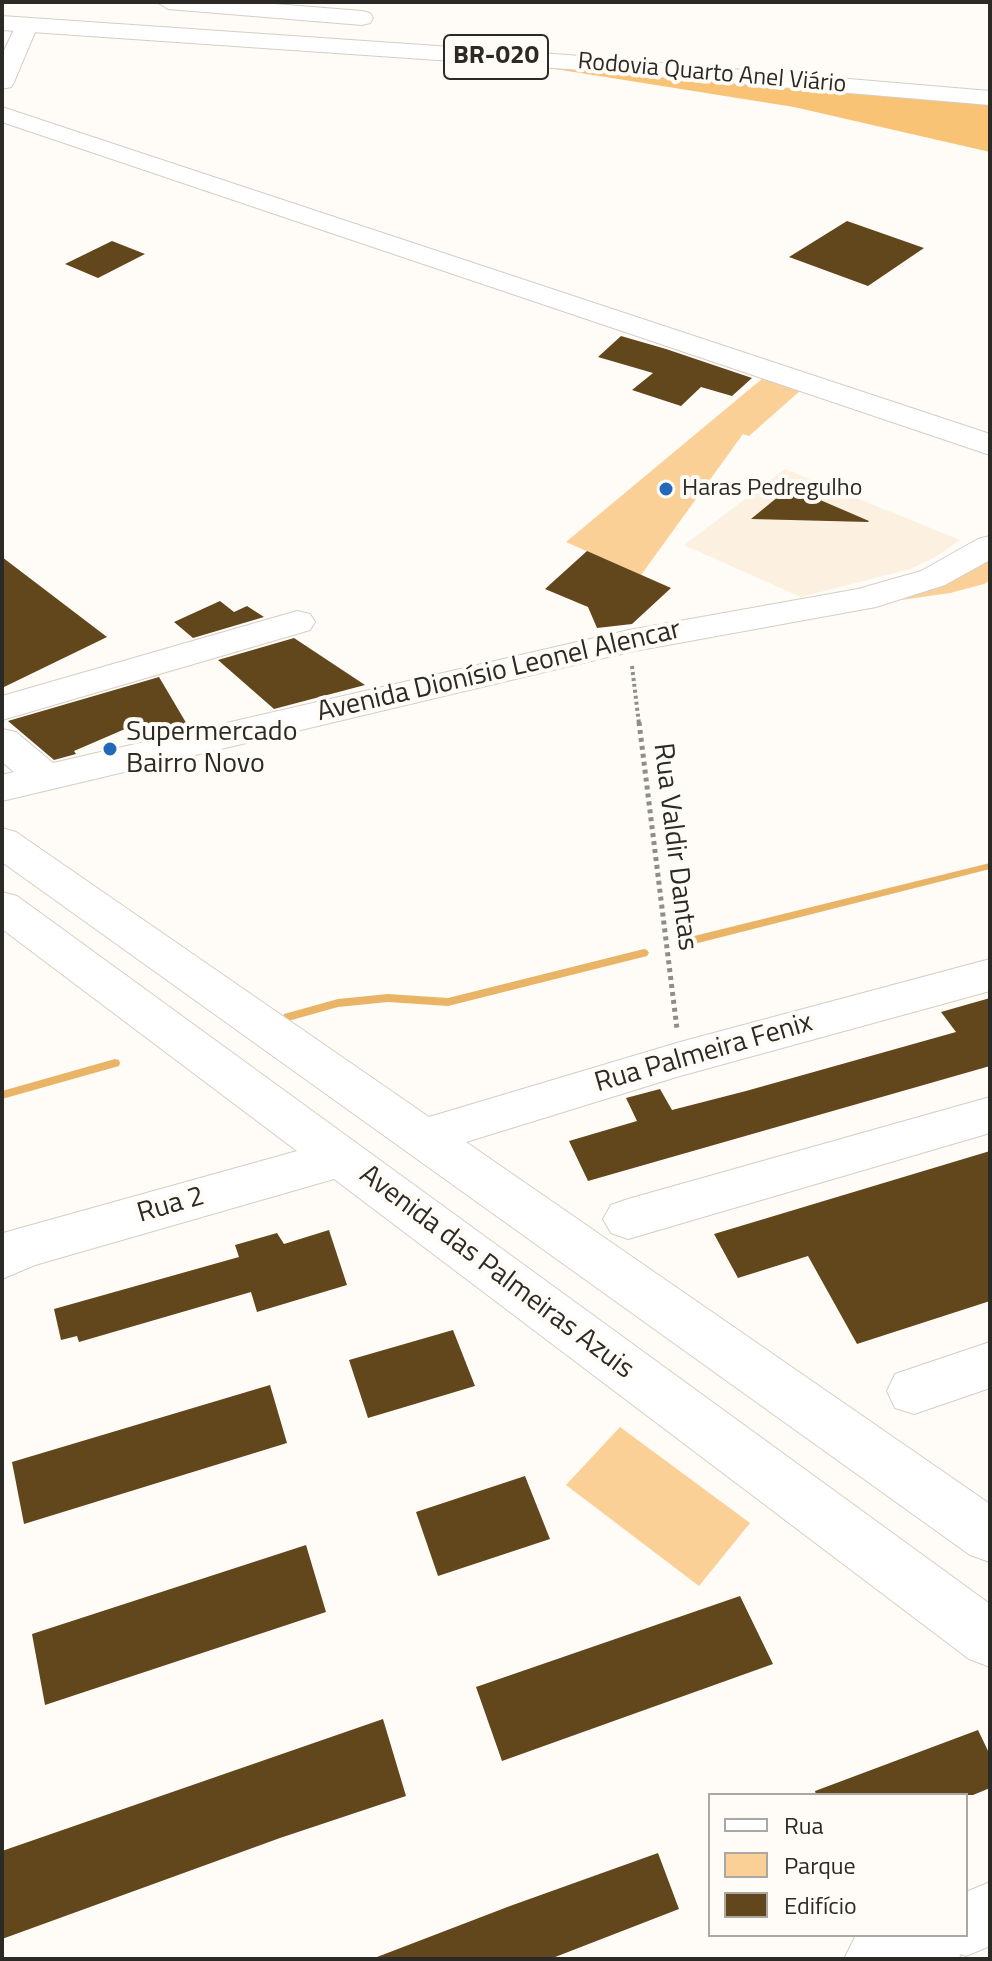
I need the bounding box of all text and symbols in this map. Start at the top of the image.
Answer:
road number: BR-020 [444,35,548,79]
street label: Rodovia Quarto Anel Viário [577,48,847,100]
place label: Haras Pedregulho [682,475,862,503]
marker: Haras Pedregulho [657,480,675,498]
street label: Avenida Dionísio Leonel Alencar [314,614,684,730]
place label: Supermercado Bairro Novo [126,716,297,782]
marker: Supermercado Bairro Novo [101,740,119,758]
street label: Rua Valdir Dantas [645,741,703,953]
street label: Rua Palmeira Fenix [591,1007,817,1101]
street label: Avenida das Palmeiras Azuis [352,1159,640,1387]
street label: Rua 2 [134,1180,208,1232]
legend [708,1793,968,1937]
text: Rua [784,1807,823,1843]
text: Parque [784,1847,856,1883]
text: Edifício [784,1887,857,1923]

